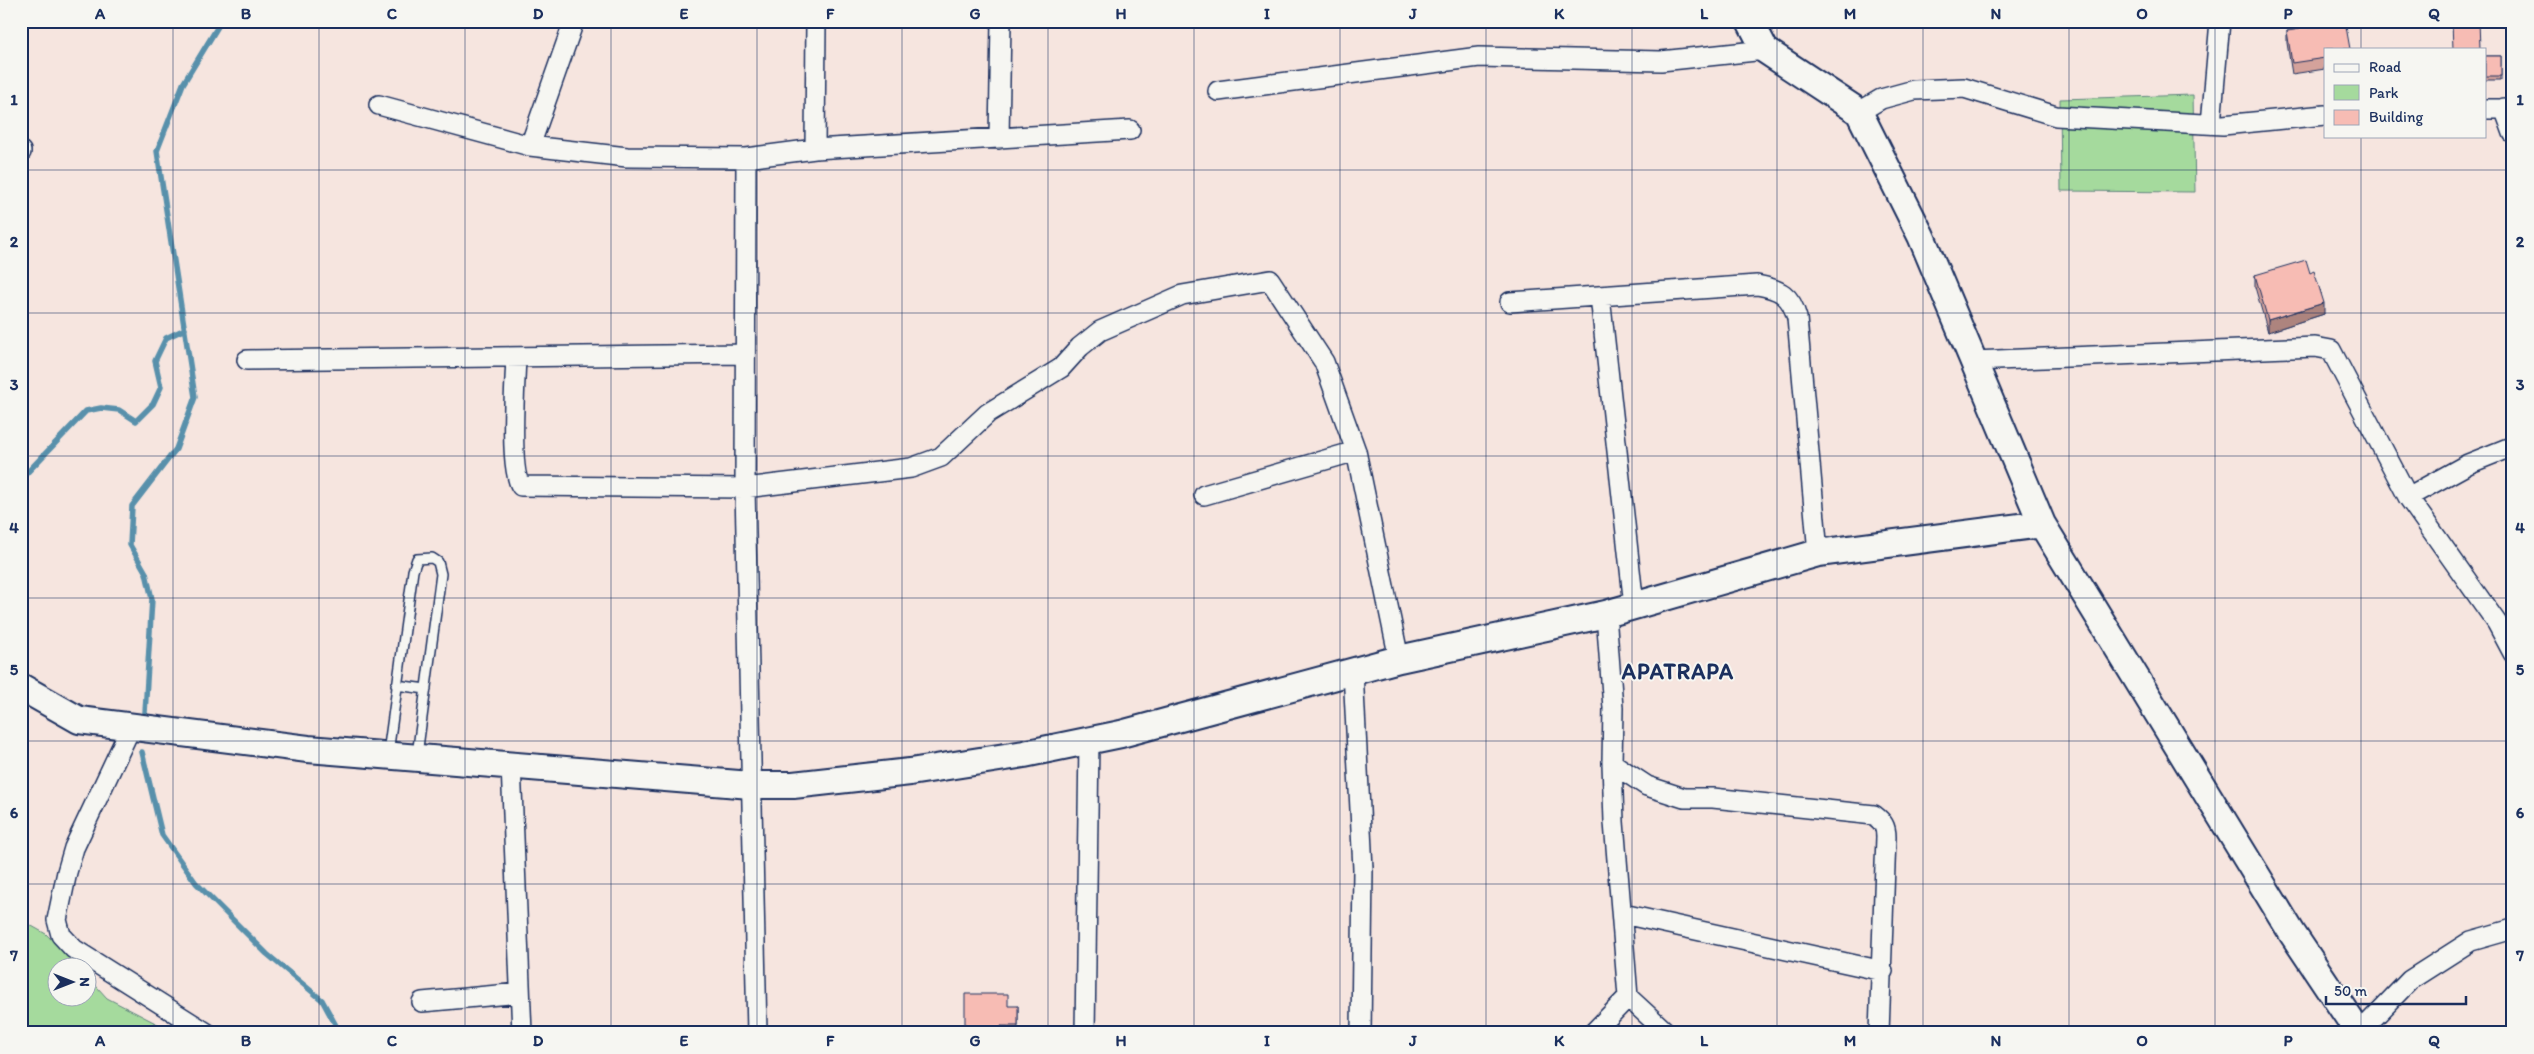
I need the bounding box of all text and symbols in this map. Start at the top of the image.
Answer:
text: A [94,4,106,23]
text: B [241,4,252,23]
text: C [387,4,398,23]
text: D [533,4,544,23]
text: E [680,4,689,23]
text: F [826,4,835,23]
text: G [969,4,981,23]
text: H [1115,4,1127,23]
text: I [1264,4,1270,23]
text: J [1408,4,1417,23]
text: K [1554,4,1565,23]
text: L [1700,4,1709,23]
text: M [1844,4,1856,23]
text: N [1991,4,2001,23]
text: O [2136,4,2148,23]
text: P [2283,4,2293,23]
text: Q [2428,4,2440,23]
legend [2324,48,2486,138]
text: Road [2369,58,2402,76]
text: Park [2369,84,2399,102]
text: 1 [10,90,18,109]
text: 1 [2516,90,2524,109]
text: Building [2369,108,2423,126]
text: 2 [10,232,19,251]
text: 2 [2516,232,2525,251]
text: 3 [10,375,19,394]
text: 3 [2516,375,2525,394]
text: 4 [9,518,19,537]
text: 4 [2515,518,2525,537]
district label: APATRAPA [1621,658,1734,685]
text: 5 [10,660,19,679]
text: 5 [2516,660,2525,679]
text: 6 [10,803,19,822]
text: 6 [2516,803,2525,822]
text: 7 [9,946,18,965]
text: 7 [2515,946,2524,965]
north arrow [48,956,98,1006]
scale bar [2326,974,2466,1006]
text: N [76,977,93,987]
text: 50 m [2334,982,2367,1000]
text: A [94,1031,106,1050]
text: B [241,1031,252,1050]
text: C [387,1031,398,1050]
text: D [533,1031,544,1050]
text: E [680,1031,689,1050]
text: F [826,1031,835,1050]
text: G [969,1031,981,1050]
text: H [1115,1031,1127,1050]
text: I [1264,1031,1270,1050]
text: J [1408,1031,1417,1050]
text: K [1554,1031,1565,1050]
text: L [1700,1031,1709,1050]
text: M [1844,1031,1856,1050]
text: N [1991,1031,2001,1050]
text: O [2136,1031,2148,1050]
text: P [2283,1031,2293,1050]
text: Q [2428,1031,2440,1050]

